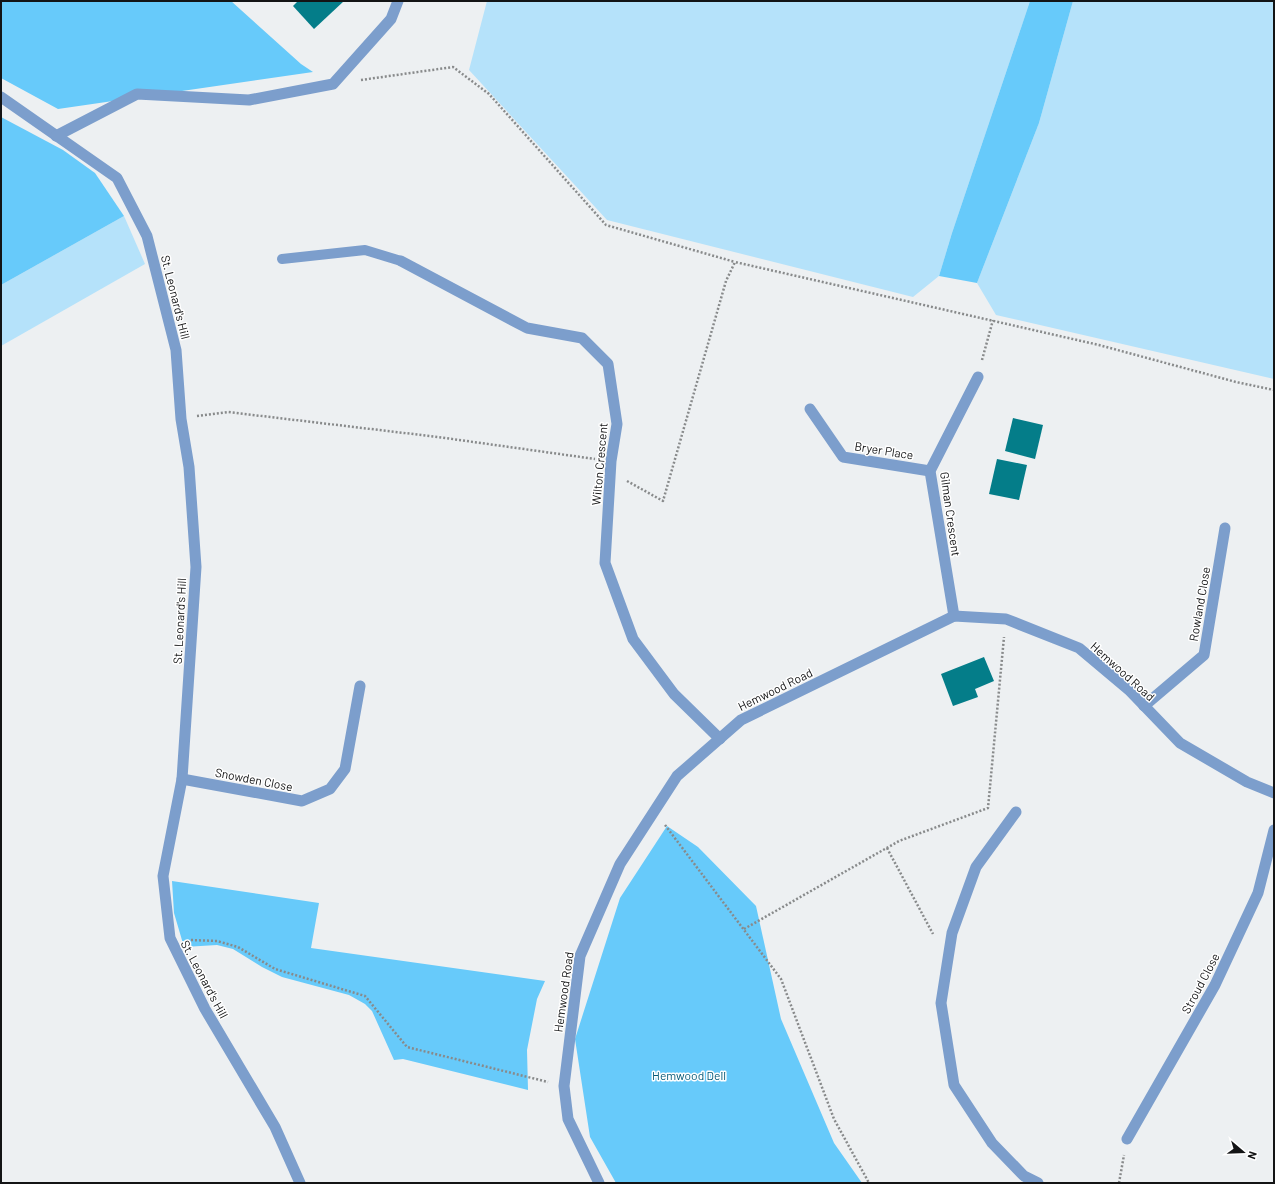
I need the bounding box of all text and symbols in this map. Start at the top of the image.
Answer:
street label: St. Leonard's Hill [159,253,193,341]
street label: Wilton Crescent [588,422,610,506]
street label: Bryer Place [854,438,914,462]
street label: Gilman Crescent [938,471,964,557]
street label: Rowland Close [1186,566,1212,642]
street label: St. Leonard's Hill [170,578,188,664]
street label: Hemwood Road [1088,639,1158,703]
street label: Hemwood Road [735,665,815,713]
street label: Snowden Close [214,765,294,793]
street label: St. Leonard's Hill [179,938,231,1020]
street label: Stroud Close [1178,950,1222,1016]
street label: Hemwood Road [550,951,576,1033]
park label: Hemwood Dell [652,1068,726,1082]
north arrow [1223,1132,1263,1172]
text: N [1246,1150,1260,1161]

